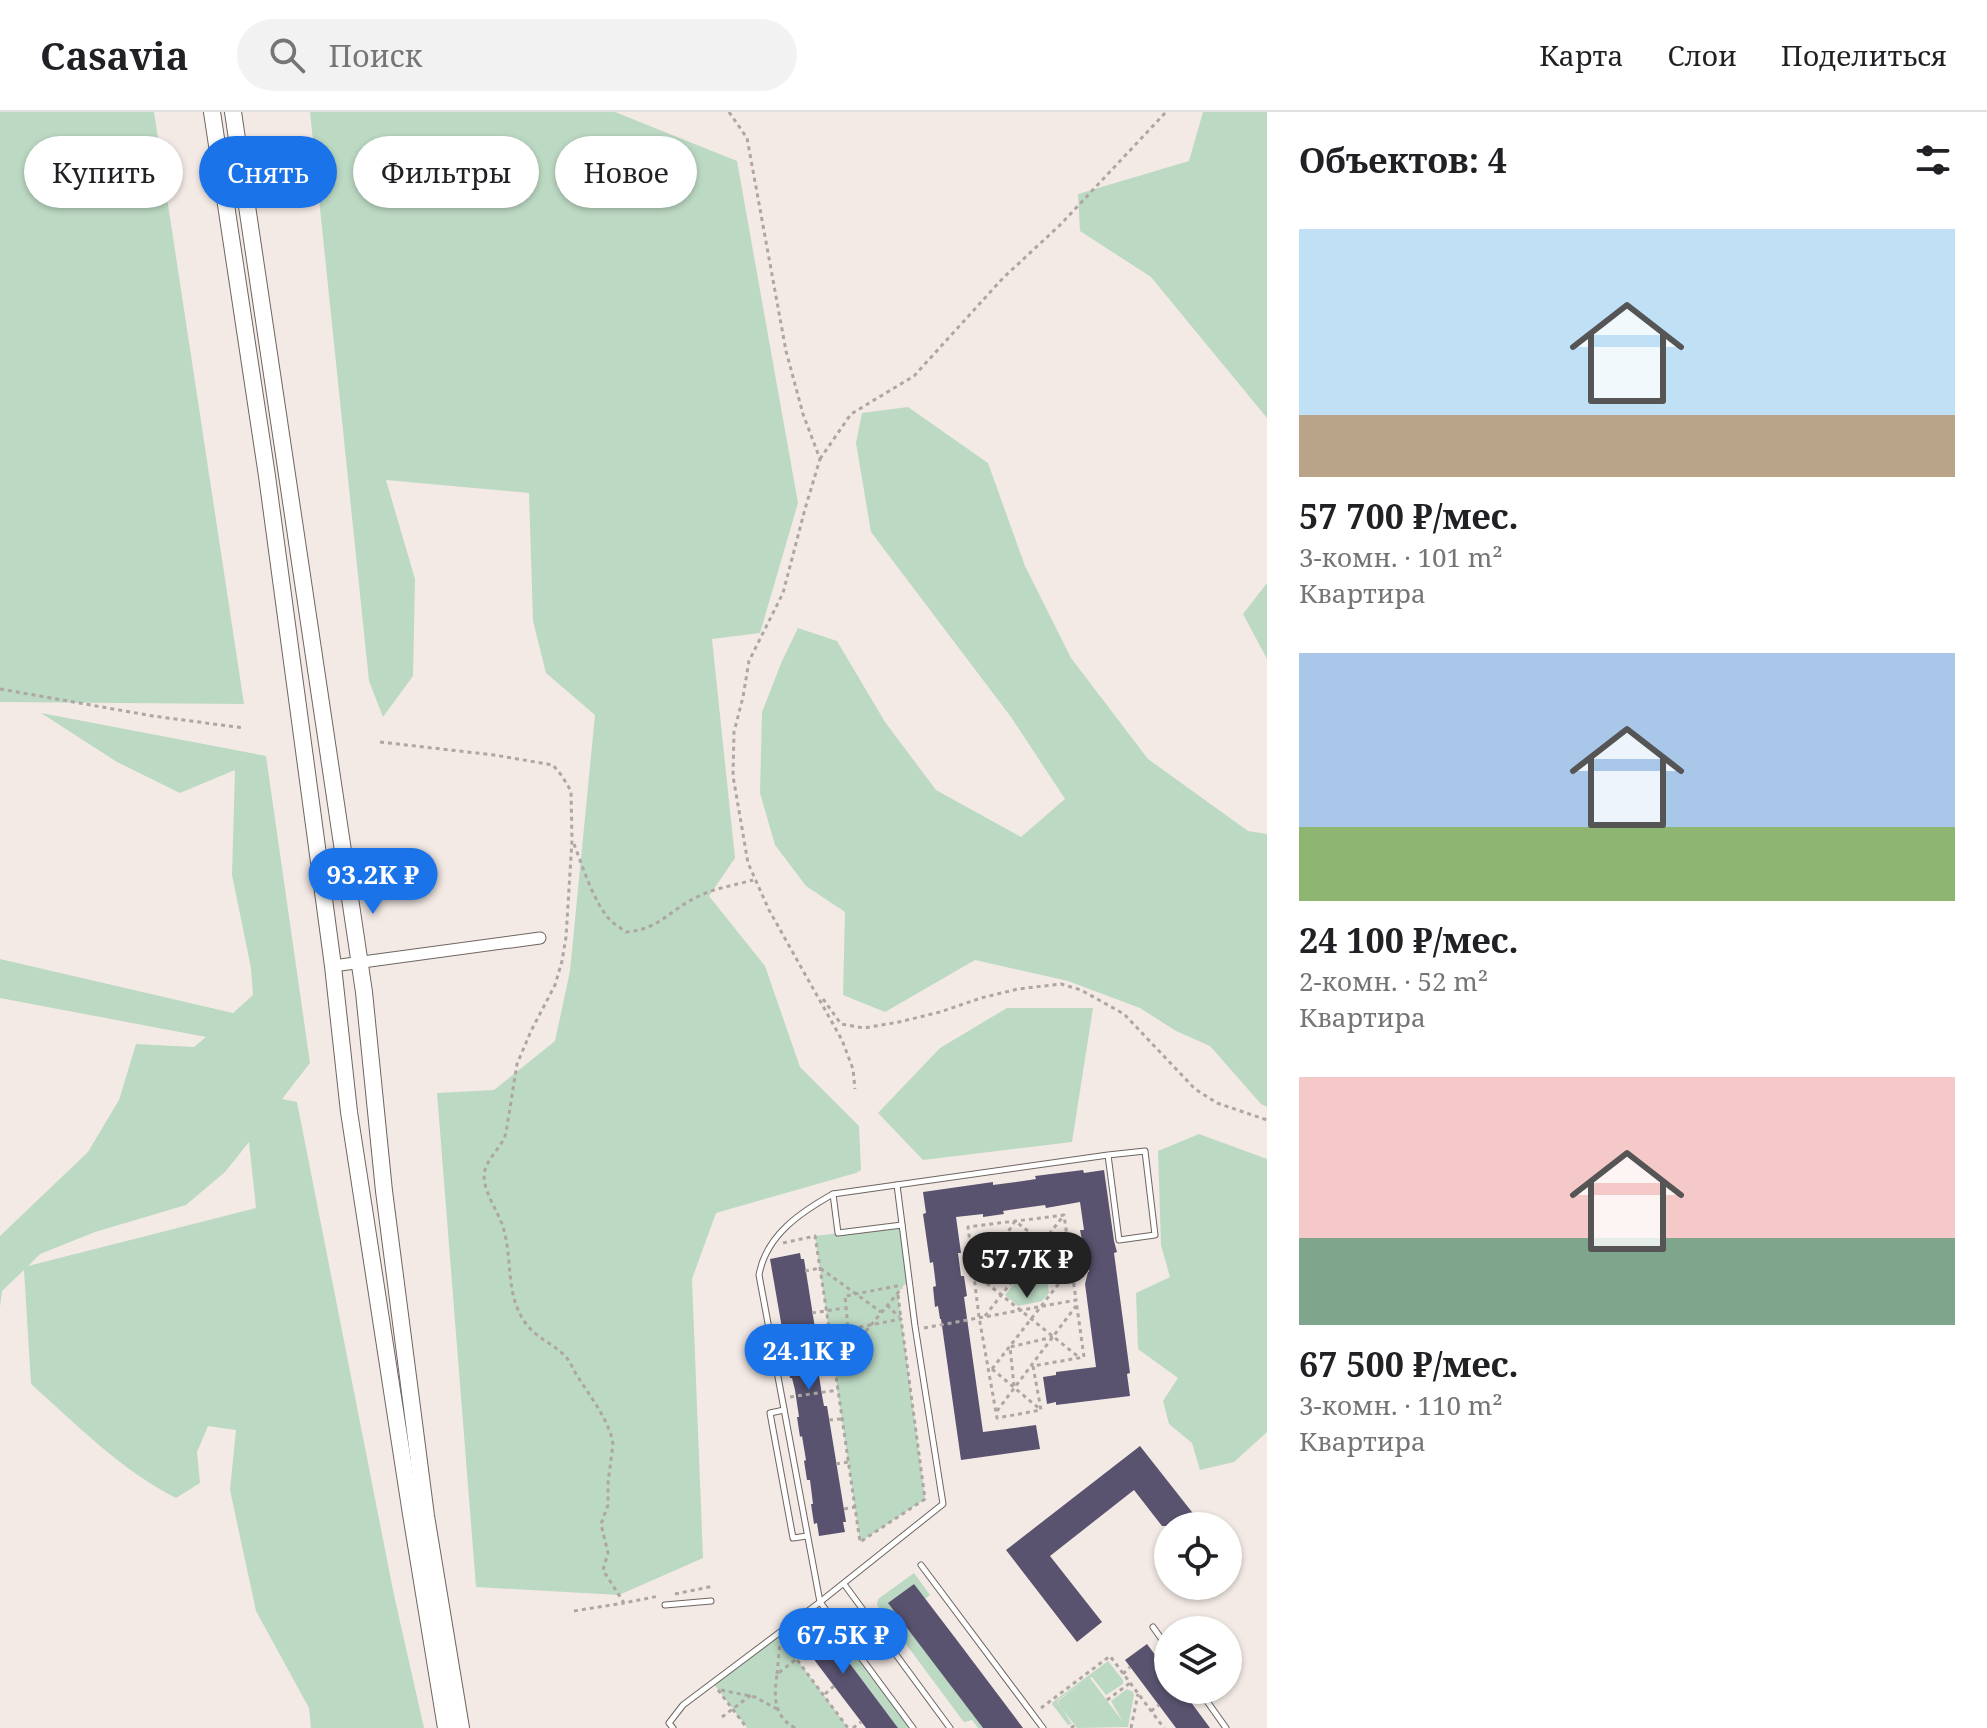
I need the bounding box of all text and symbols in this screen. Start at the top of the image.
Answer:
search box [237,19,797,91]
text: Casavia [40,29,189,81]
icon: search [265,33,309,77]
text: Поиск [329,35,422,76]
text: Карта [1539,36,1623,74]
text: Слои [1667,36,1737,74]
text: Поделиться [1781,36,1947,74]
chip: Купить [24,136,183,208]
chip: Снять [199,136,337,208]
chip: Фильтры [353,136,539,208]
chip: Новое [555,136,697,208]
text: Объектов: 4 [1299,137,1507,183]
icon: filters [1911,138,1955,182]
icon: home [1555,281,1699,425]
text: 57 700 ₽/мес. [1299,493,1519,539]
text: 3-комн. · 101 m² [1299,539,1503,575]
text: Квартира [1299,575,1426,611]
icon: home [1555,705,1699,849]
pin: 93.2K ₽ [299,848,447,916]
text: 93.2K ₽ [327,856,419,892]
text: 24 100 ₽/мес. [1299,917,1519,963]
text: 2-комн. · 52 m² [1299,963,1488,999]
text: Квартира [1299,999,1426,1035]
icon: home [1555,1129,1699,1273]
pin: 57.7K ₽ [953,1232,1101,1300]
text: 57.7K ₽ [981,1240,1073,1276]
pin: 24.1K ₽ [735,1324,883,1392]
text: 24.1K ₽ [763,1332,855,1368]
text: 67 500 ₽/мес. [1299,1341,1519,1387]
text: 3-комн. · 110 m² [1299,1387,1503,1423]
text: Квартира [1299,1423,1426,1459]
map controls [1154,1512,1242,1704]
button: locate [1154,1512,1242,1600]
pin: 67.5K ₽ [769,1608,917,1676]
text: 67.5K ₽ [797,1616,889,1652]
button: layers [1154,1616,1242,1704]

